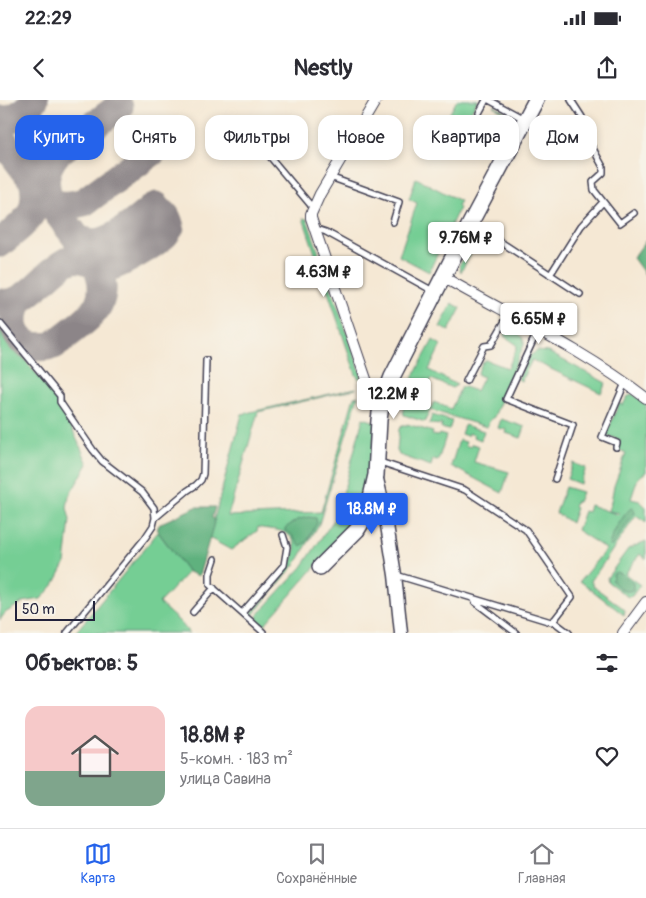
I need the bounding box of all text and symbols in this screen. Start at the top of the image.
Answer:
text: 22:29 [25,6,72,30]
icon: back [25,54,53,82]
text: Nestly [293,54,353,82]
icon: share [593,54,621,82]
chip: Купить [15,115,104,160]
chip: Снять [114,115,195,160]
chip: Фильтры [205,115,308,160]
chip: Новое [318,115,403,160]
chip: Квартира [413,115,519,160]
chip: Дом [529,115,597,160]
pin: 9.76M ₽ [420,221,512,264]
text: 9.76M ₽ [439,228,493,248]
pin: 4.63M ₽ [278,256,370,298]
text: 4.63M ₽ [296,262,352,282]
pin: 6.65M ₽ [493,302,585,345]
text: 6.65M ₽ [511,309,567,329]
pin: 12.2M ₽ [348,378,440,420]
text: 12.2M ₽ [368,384,420,404]
pin: 18.8M ₽ [326,492,418,535]
text: 18.8M ₽ [347,499,397,519]
scale bar [15,598,95,621]
text: 50 m [22,601,55,618]
icon: filters [593,649,621,677]
text: Объектов: 5 [25,650,138,677]
text: 18.8M ₽ [180,722,246,749]
icon: home [65,726,125,786]
icon: heart [593,742,621,770]
text: 5-комн. · 183 m² [180,749,293,769]
text: улица Савина [180,769,271,789]
tab: Карта [81,840,115,887]
tab: Сохранённые [276,840,357,887]
tab: Главная [518,840,565,887]

